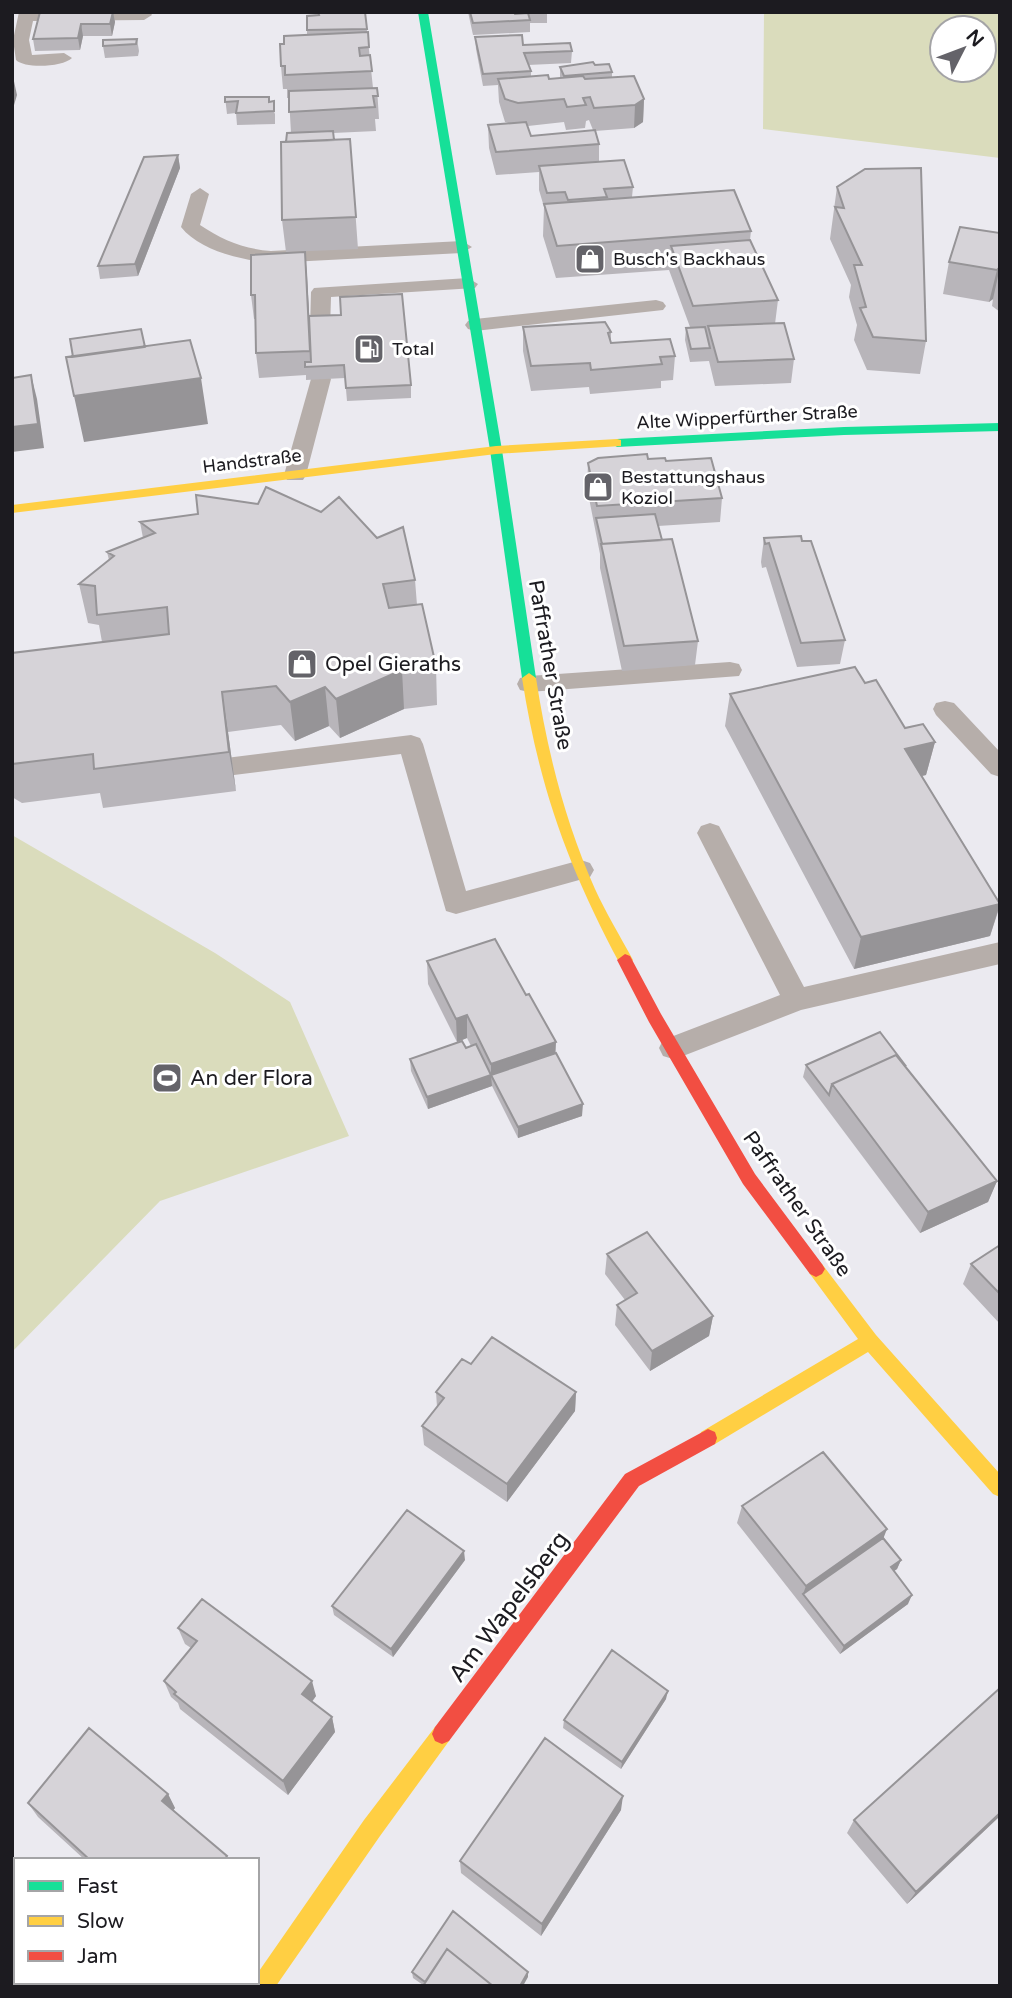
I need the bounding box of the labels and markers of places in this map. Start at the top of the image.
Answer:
shop icon: Busch's Backhaus [573,242,607,276]
place label: Busch's Backhaus [613,248,765,270]
fuel station icon: Total [352,332,386,366]
place label: Total [392,338,434,360]
place label: Bestattungshaus Koziol [621,466,765,509]
shop icon: Bestattungshaus Koziol [581,470,615,504]
shop icon: Opel Gieraths [285,647,319,681]
place label: Opel Gieraths [325,652,461,677]
sports icon: An der Flora [150,1061,184,1095]
place label: An der Flora [190,1066,313,1091]

